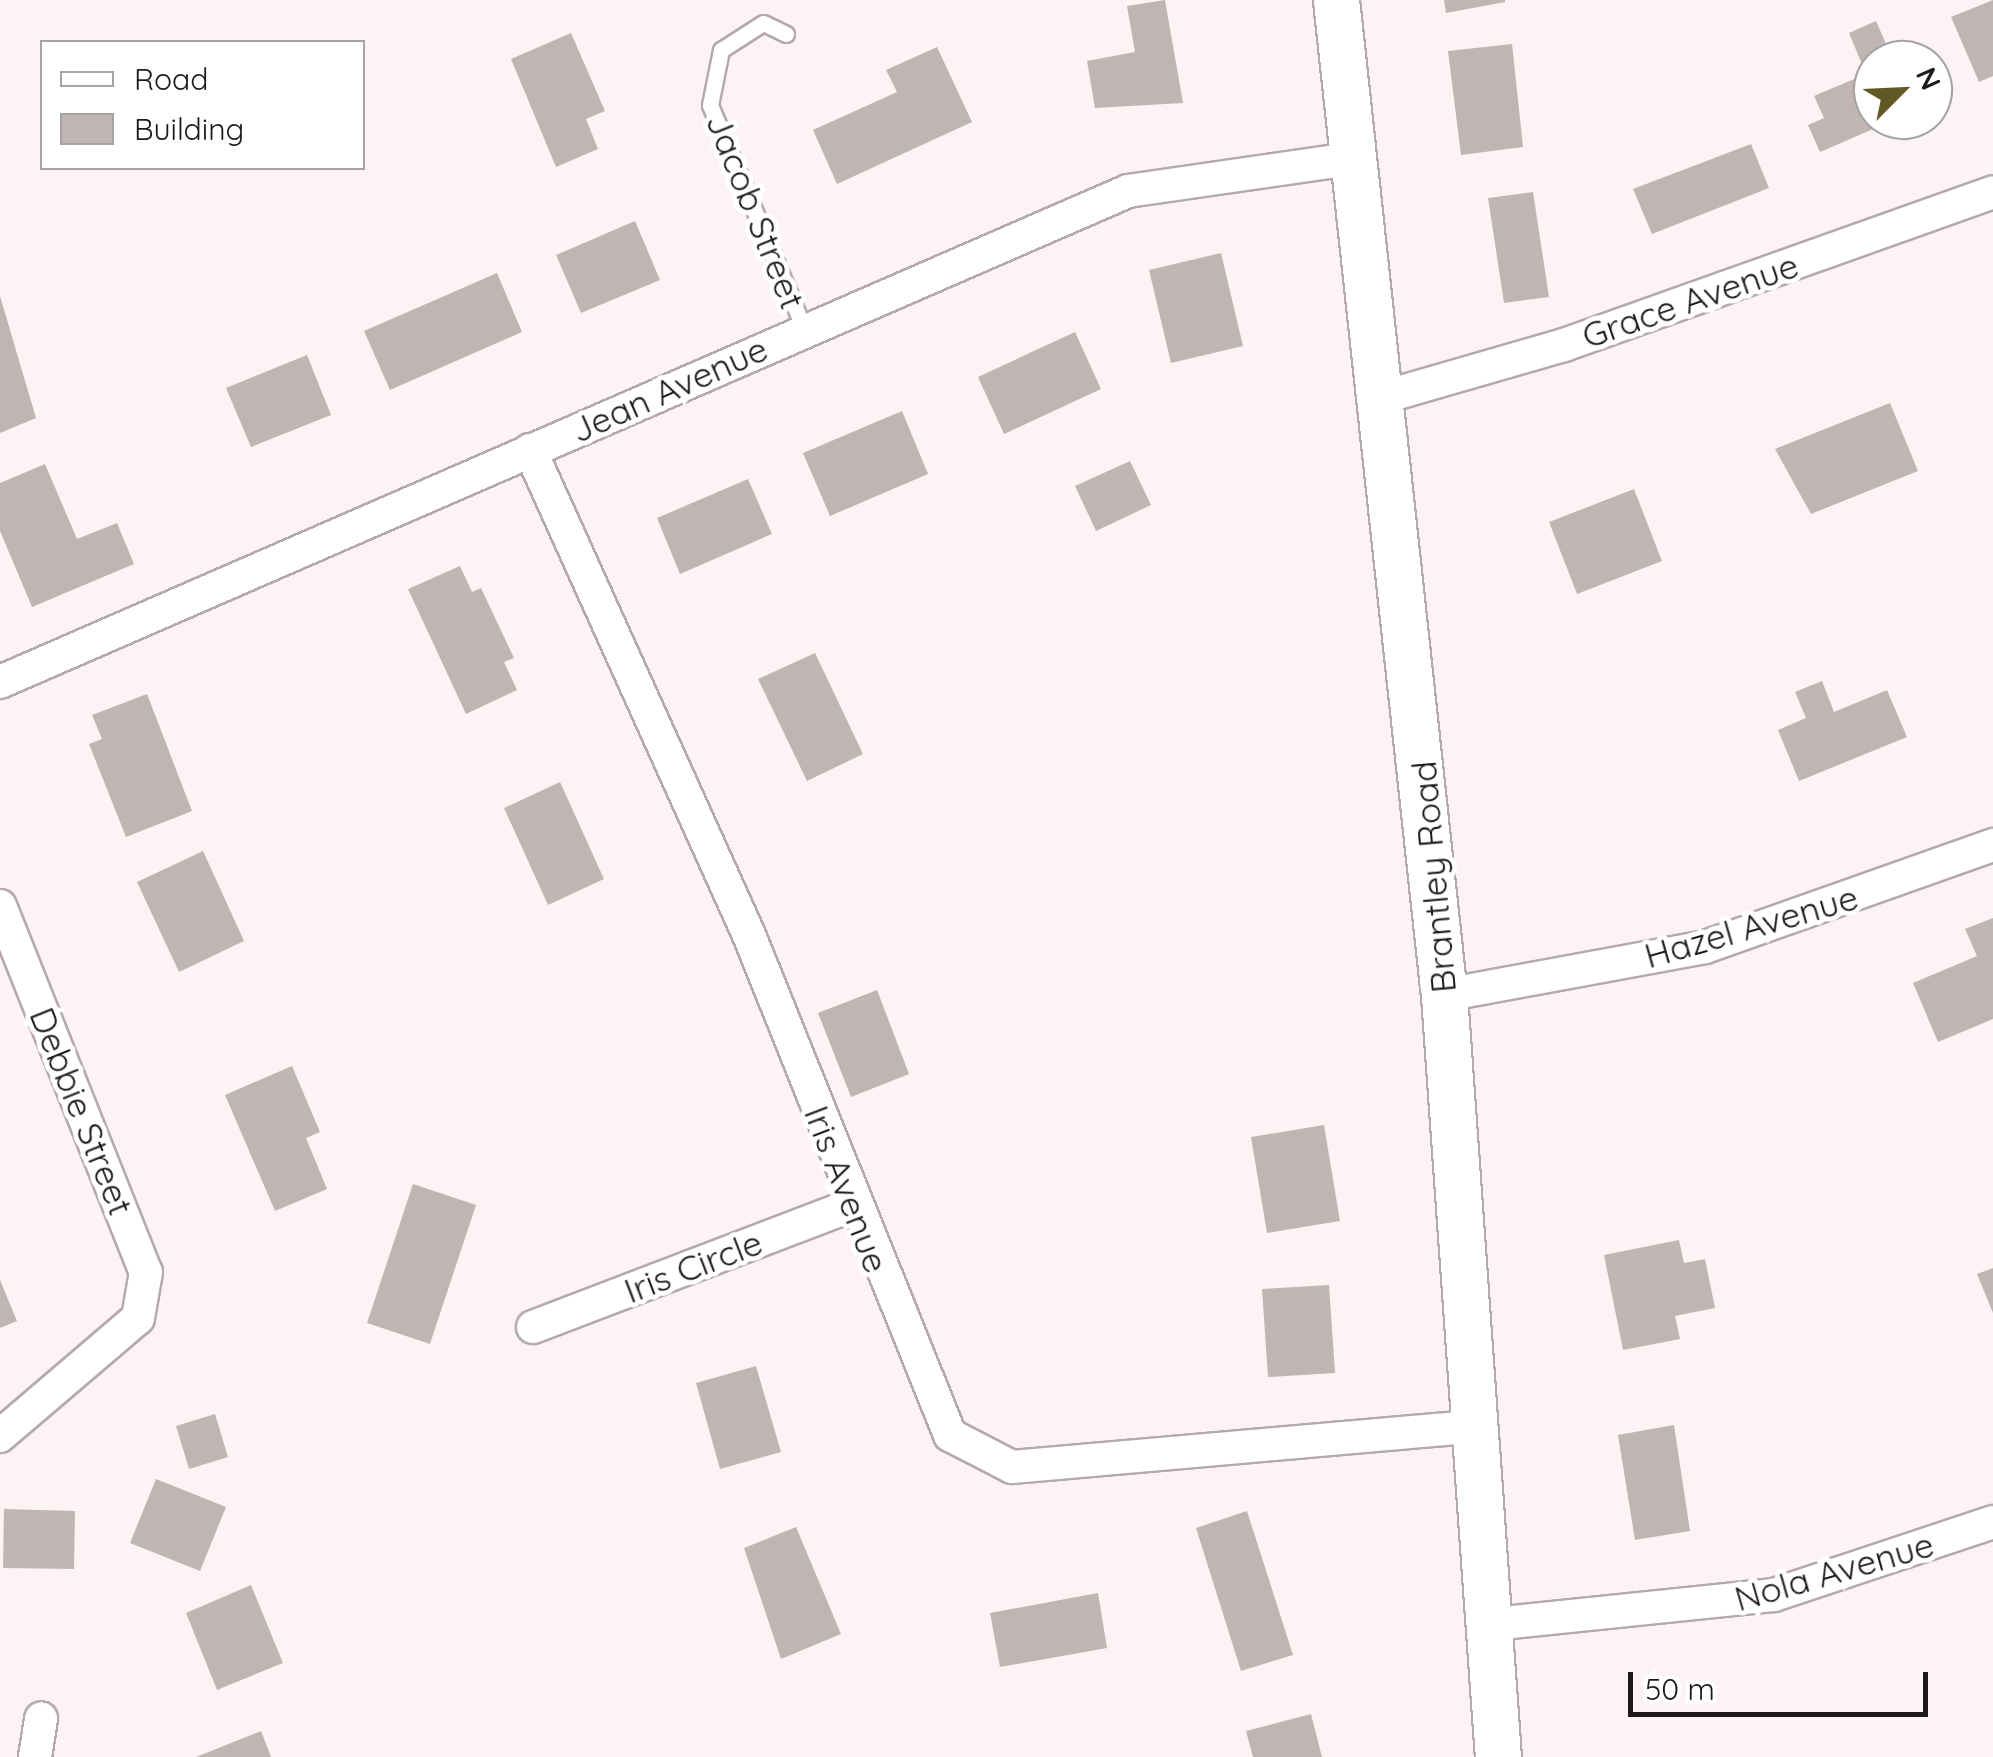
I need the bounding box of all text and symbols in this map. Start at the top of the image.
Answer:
legend [40,40,365,170]
north arrow [1853,40,1953,140]
text: Road [134,60,208,98]
text: N [1909,62,1949,95]
street label: Jacob Street [698,107,814,315]
text: Building [134,110,244,148]
street label: Grace Avenue [1576,243,1804,357]
street label: Jean Avenue [564,327,774,451]
street label: Brantley Road [1402,759,1464,995]
street label: Hazel Avenue [1640,876,1862,976]
street label: Debbie Street [21,1001,143,1221]
street label: Iris Avenue [796,1100,898,1278]
street label: Iris Circle [618,1221,768,1311]
street label: Nola Avenue [1730,1523,1938,1619]
scale bar [1633,1652,1933,1714]
text: 50 m [1645,1670,1715,1708]

